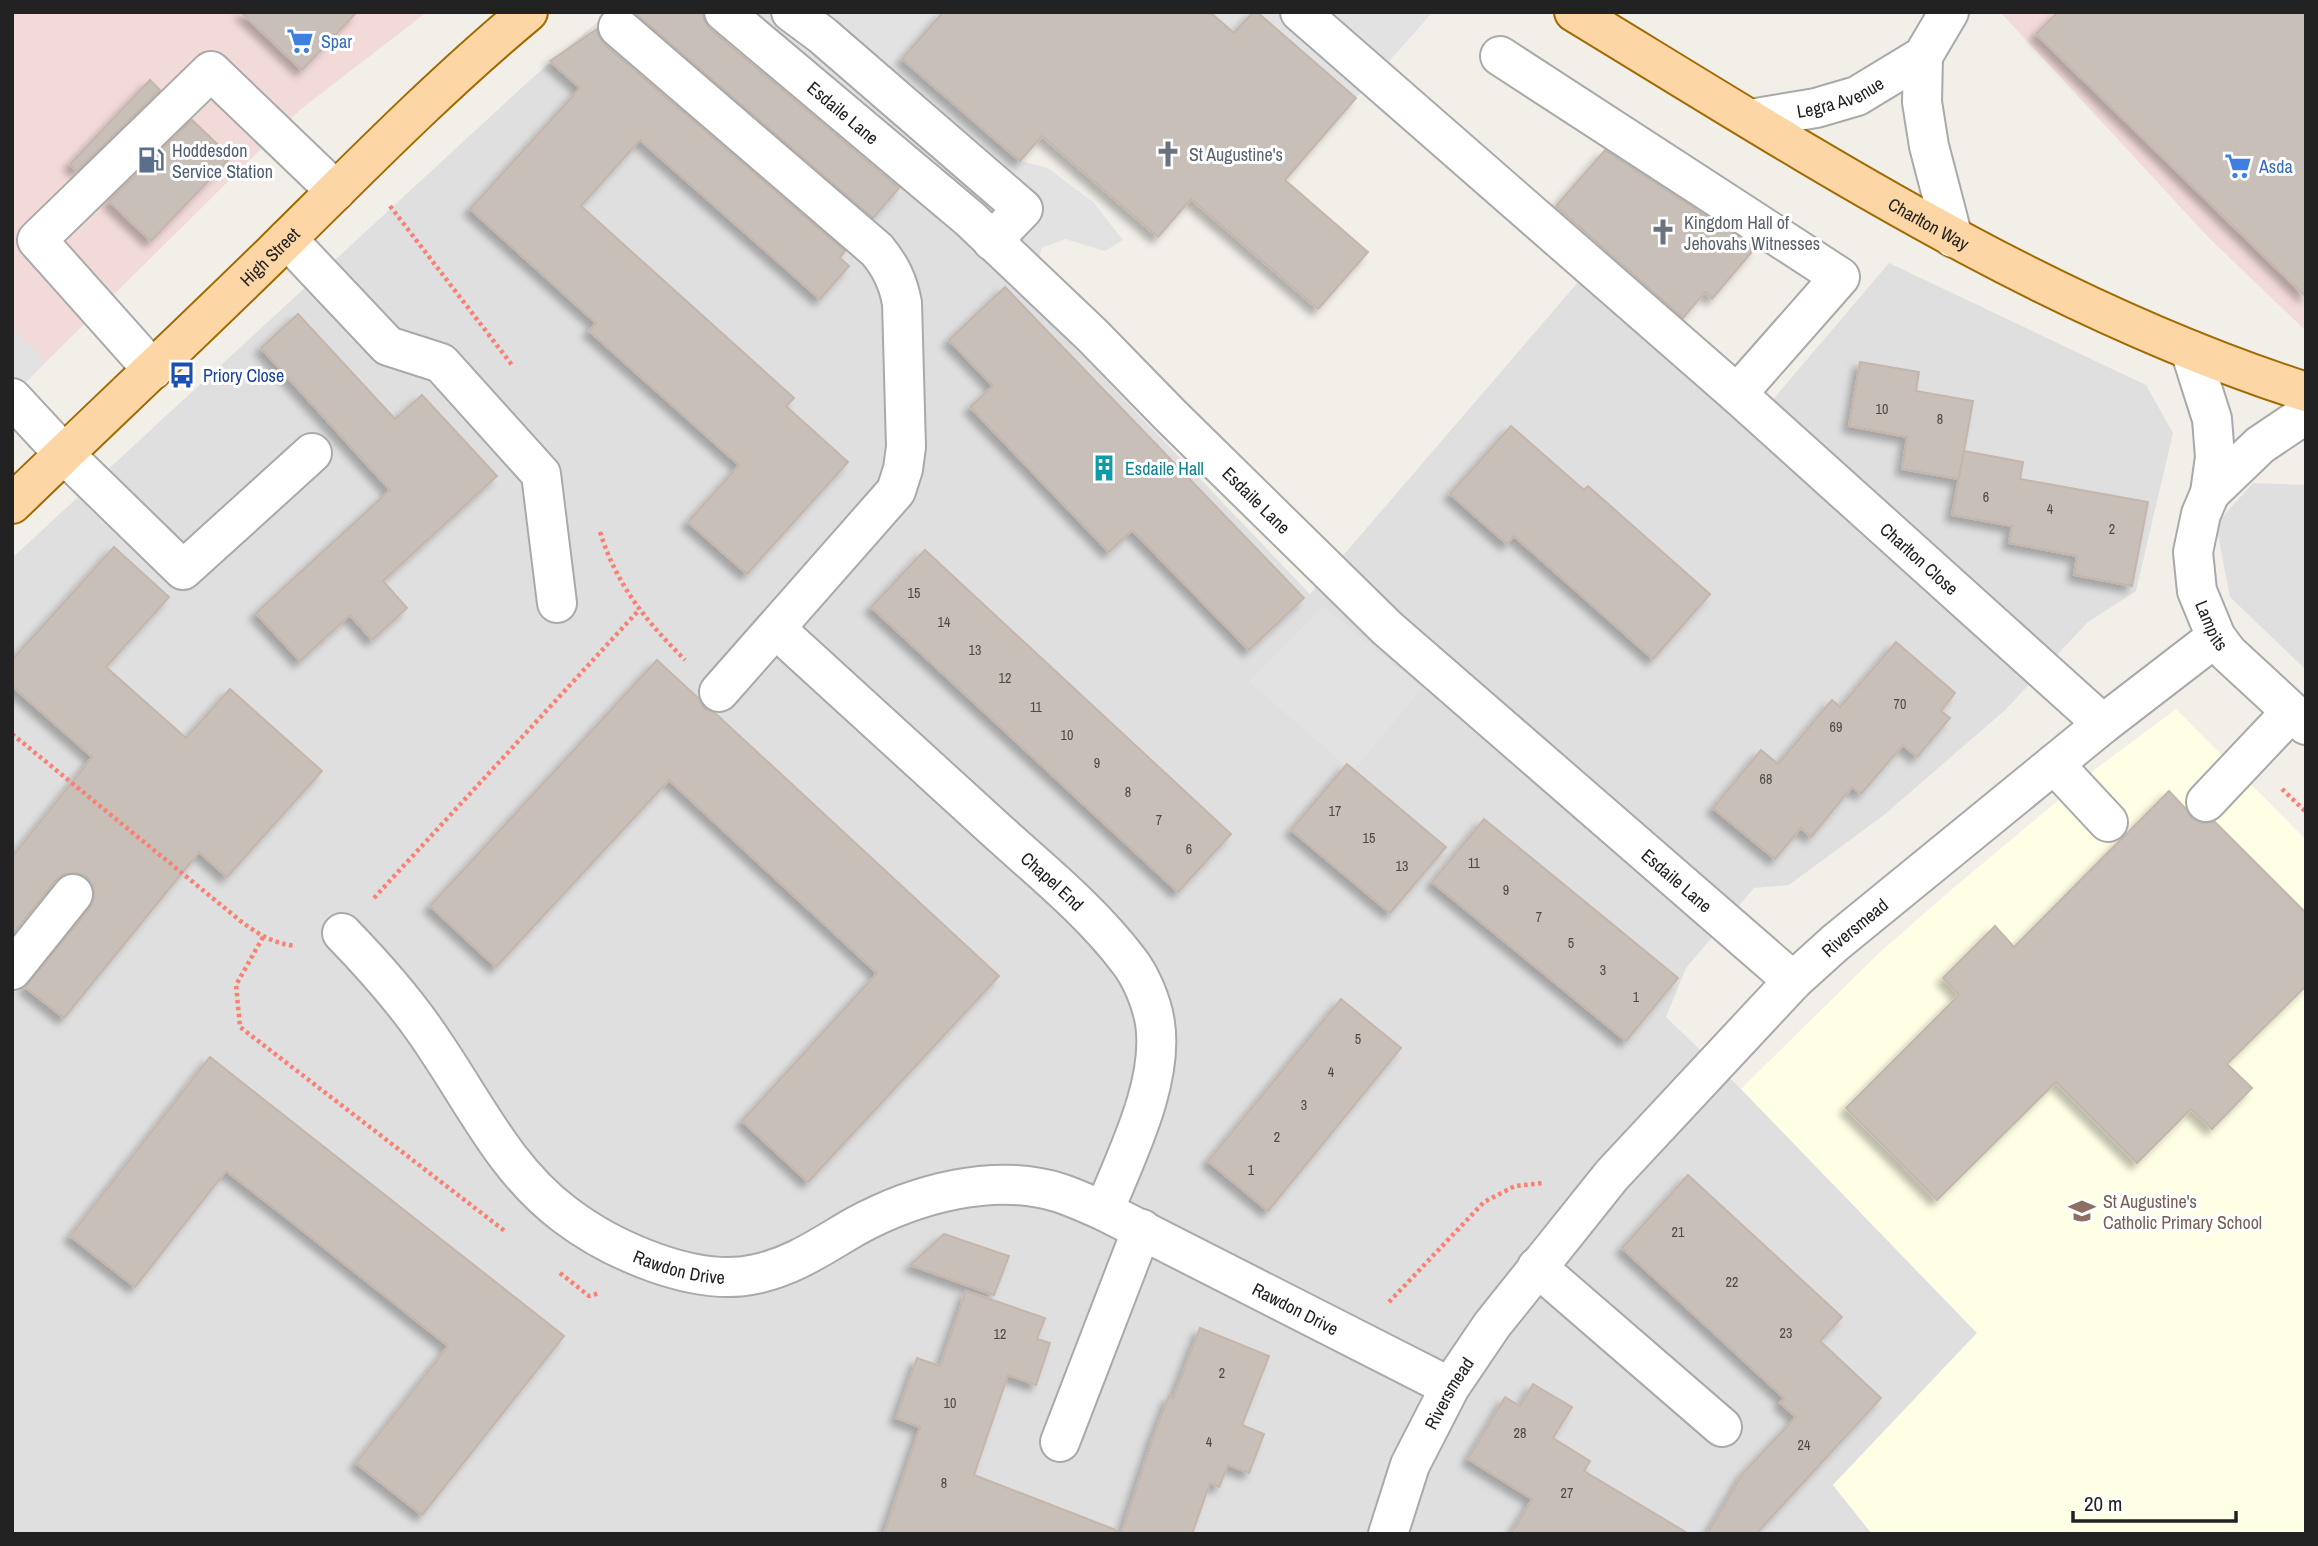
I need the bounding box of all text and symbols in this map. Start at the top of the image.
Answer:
supermarket icon: Spar [285,26,315,56]
place label: Spar [321,29,352,54]
street label: Legra Avenue [1795,70,1888,124]
street label: Esdaile Lane [802,75,884,150]
place label: Hoddesdon Service Station [172,138,273,184]
church icon: St Augustine's [1153,139,1183,169]
place label: St Augustine's [1189,142,1283,167]
fuel station icon: Hoddesdon Service Station [136,145,166,175]
supermarket icon: Asda [2223,151,2253,181]
place label: Asda [2258,154,2293,179]
street label: Charlton Way [1884,191,1974,256]
place label: Kingdom Hall of Jehovahs Witnesses [1684,210,1820,256]
church icon: Kingdom Hall of Jehovahs Witnesses [1648,217,1678,247]
street label: High Street [234,221,305,292]
bus stop icon: Priory Close [167,360,197,390]
place label: Priory Close [203,363,284,388]
house number: 10 [1876,400,1888,418]
house number: 8 [1937,410,1943,428]
building icon: Esdaile Hall [1089,453,1119,483]
place label: Esdaile Hall [1125,456,1204,481]
street label: Esdaile Lane [1217,461,1296,539]
house number: 6 [1983,488,1989,506]
house number: 4 [2047,500,2054,518]
street label: Charlton Close [1875,516,1964,600]
house number: 2 [2109,520,2115,538]
house number: 15 [908,584,920,602]
street label: Lampits [2190,596,2234,655]
house number: 14 [938,613,951,631]
house number: 13 [969,641,981,659]
house number: 12 [999,669,1011,687]
house number: 70 [1894,695,1906,713]
house number: 11 [1030,698,1043,716]
house number: 69 [1830,718,1842,736]
house number: 10 [1061,726,1073,744]
house number: 9 [1094,754,1100,772]
house number: 68 [1760,770,1772,788]
house number: 8 [1125,783,1131,801]
house number: 17 [1329,802,1341,820]
house number: 7 [1156,811,1162,829]
house number: 15 [1363,829,1375,847]
house number: 6 [1186,840,1192,858]
street label: Esdaile Lane [1636,842,1718,918]
street label: Chapel End [1016,846,1090,916]
house number: 11 [1468,854,1481,872]
house number: 13 [1396,857,1408,875]
house number: 9 [1503,881,1509,899]
street label: Riversmead [1816,892,1893,962]
house number: 7 [1536,908,1542,926]
house number: 5 [1568,934,1574,952]
house number: 3 [1600,961,1606,979]
house number: 1 [1633,988,1640,1006]
house number: 5 [1355,1030,1361,1048]
house number: 4 [1328,1063,1335,1081]
house number: 3 [1301,1096,1307,1114]
house number: 2 [1274,1128,1280,1146]
house number: 1 [1248,1161,1255,1179]
place label: St Augustine's Catholic Primary School [2103,1189,2262,1235]
school or university icon: St Augustine's Catholic Primary School [2067,1196,2097,1226]
house number: 21 [1672,1223,1685,1241]
street label: Rawdon Drive [630,1243,726,1289]
house number: 22 [1726,1273,1738,1291]
street label: Rawdon Drive [1248,1276,1343,1341]
house number: 23 [1780,1324,1792,1342]
house number: 12 [994,1325,1006,1343]
street label: Riversmead [1418,1352,1479,1434]
house number: 2 [1219,1364,1225,1382]
house number: 10 [944,1394,956,1412]
house number: 28 [1514,1424,1526,1442]
house number: 4 [1206,1433,1213,1451]
house number: 24 [1798,1436,1811,1454]
house number: 8 [941,1474,947,1492]
scale bar [2073,1480,2236,1524]
house number: 27 [1561,1484,1573,1502]
text: 20 m [2084,1489,2122,1518]

